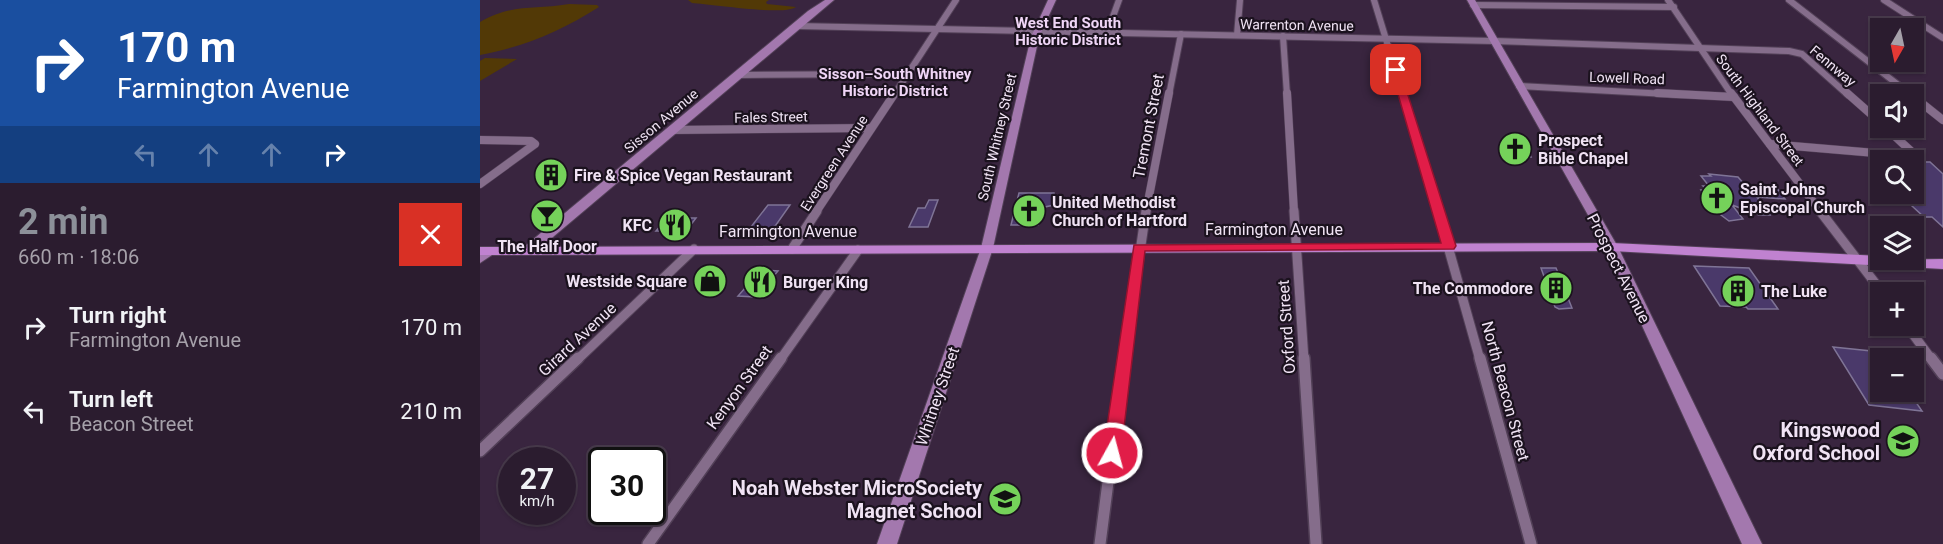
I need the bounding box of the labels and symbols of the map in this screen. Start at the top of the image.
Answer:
district label: West End South Historic District [1015,14,1121,49]
street label: Warrenton Avenue [1240,16,1354,34]
north arrow [1870,18,1924,72]
street label: Fennway [1807,42,1860,90]
pin [1370,44,1421,95]
street label: South Highland Street [1713,51,1808,169]
district label: Sisson–South Whitney Historic District [819,65,972,100]
street label: Lowell Road [1589,69,1665,87]
street label: South Whitney Street [975,71,1020,202]
street label: Tremont Street [1129,72,1168,180]
street label: Sisson Avenue [621,86,701,156]
street label: Fales Street [734,108,808,126]
street label: Evergreen Avenue [797,112,871,214]
church icon: Prospect Bible Chapel [1497,131,1533,167]
place label: Prospect Bible Chapel [1538,131,1628,168]
building icon: Fire & Spice Vegan Restaurant [533,157,569,193]
place label: Fire & Spice Vegan Restaurant [574,166,792,185]
church icon: Saint Johns Episcopal Church [1699,180,1735,216]
place label: Saint Johns Episcopal Church [1740,180,1865,217]
church icon: United Methodist Church of Hartford [1011,193,1047,229]
place label: United Methodist Church of Hartford [1052,193,1187,230]
bar icon: The Half Door [529,198,565,234]
restaurant icon: KFC [657,207,693,243]
street label: Prospect Avenue [1583,210,1654,326]
place label: KFC [623,216,652,235]
street label: Farmington Avenue [1205,220,1343,239]
street label: Farmington Avenue [719,222,857,241]
place label: The Half Door [497,237,597,256]
shop icon: Westside Square [692,263,728,299]
restaurant icon: Burger King [742,264,778,300]
building icon: The Commodore [1538,270,1574,306]
place label: Westside Square [566,272,687,291]
place label: Burger King [783,273,868,292]
building icon: The Luke [1720,273,1756,309]
street label: Oxford Street [1274,279,1299,375]
place label: The Commodore [1413,279,1533,298]
place label: The Luke [1761,282,1827,301]
street label: Girard Avenue [535,299,620,380]
street label: North Beacon Street [1478,319,1533,463]
street label: Kenyon Street [703,342,776,433]
street label: Whitney Street [912,344,963,448]
place label: Kingswood Oxford School [1752,418,1880,465]
position arrow [1080,421,1144,485]
school or university icon: Kingswood Oxford School [1885,423,1921,459]
speed limit sign: 30 [588,447,666,525]
place label: Noah Webster MicroSociety Magnet School [732,476,983,523]
school or university icon: Noah Webster MicroSociety Magnet School [987,481,1023,517]

